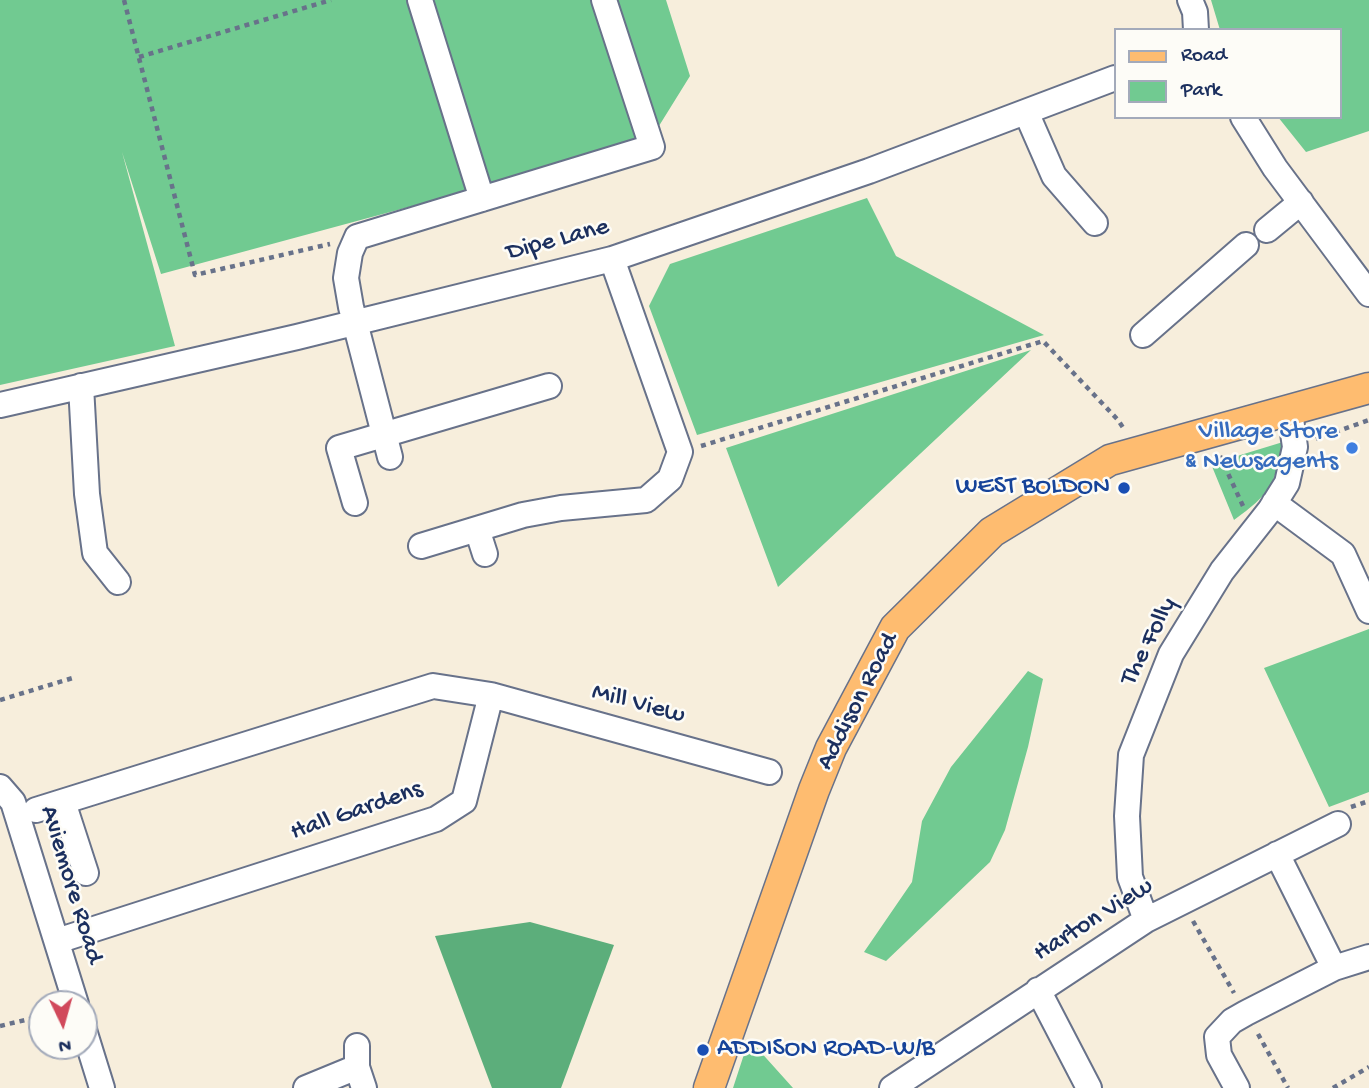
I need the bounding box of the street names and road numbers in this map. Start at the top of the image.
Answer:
street label: Dipe Lane [503,212,613,270]
street label: The Folly [1115,593,1185,691]
street label: Addison Road [811,628,907,776]
street label: Mill View [588,678,688,732]
street label: Hall Gardens [287,775,427,849]
street label: Aviemore Road [31,802,109,968]
street label: Harton View [1029,872,1159,970]

